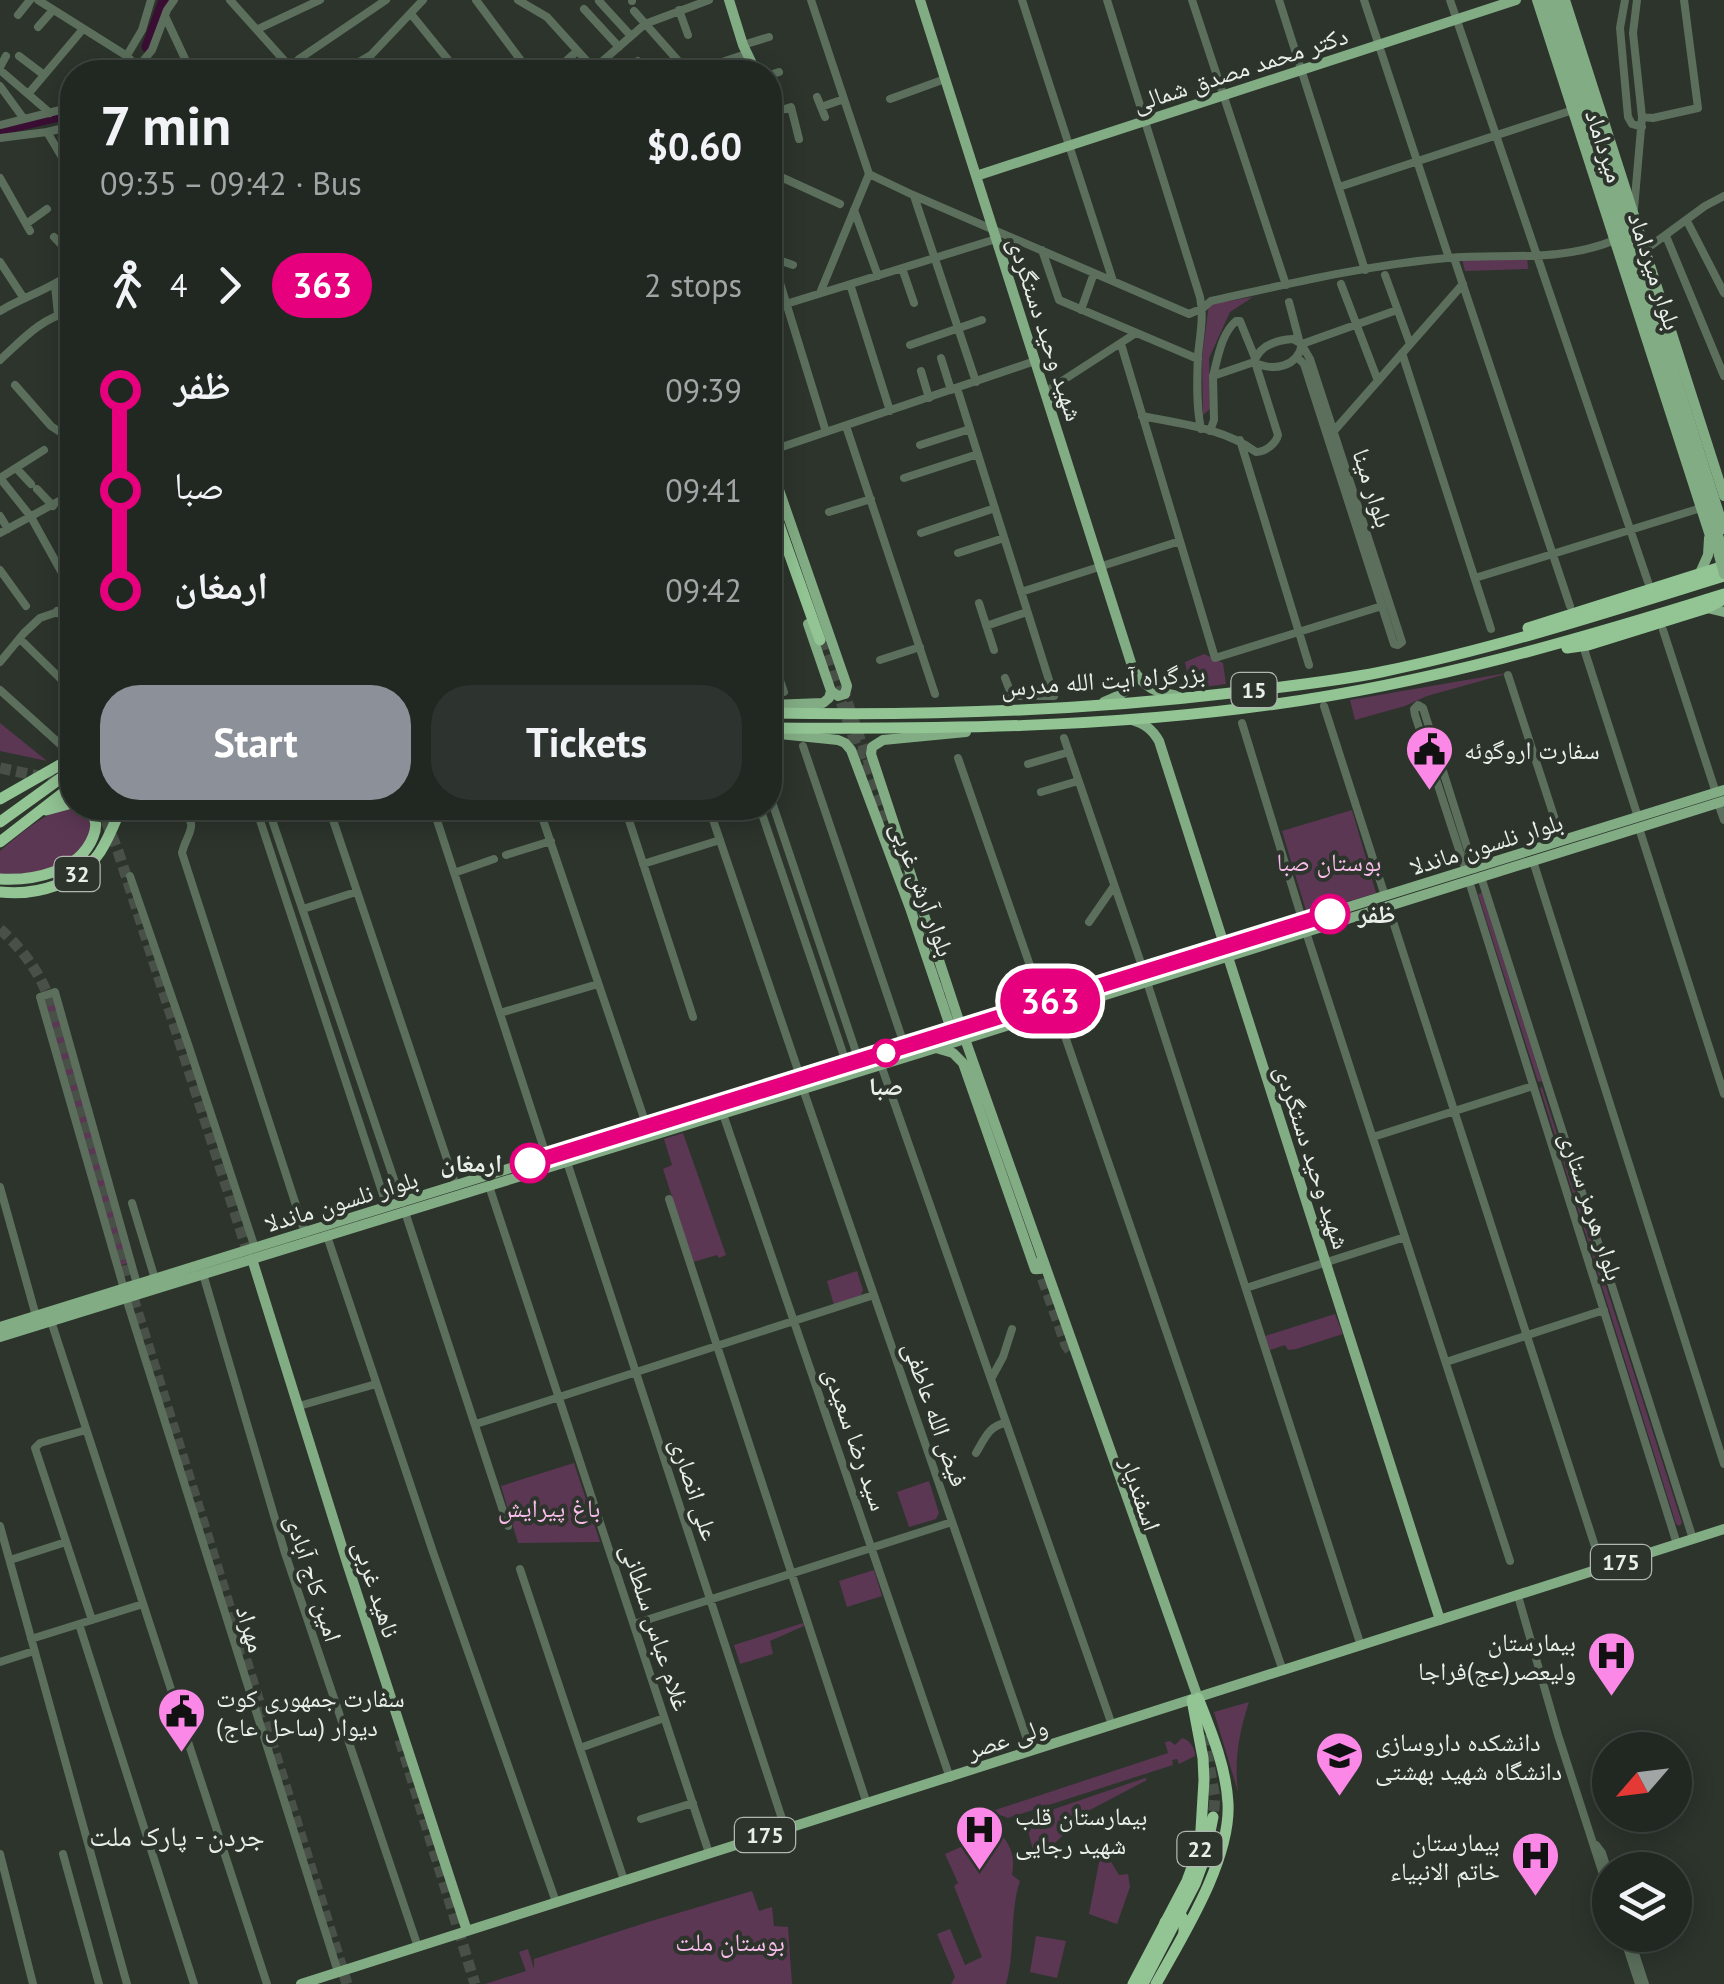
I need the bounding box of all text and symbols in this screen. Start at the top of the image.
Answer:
street label: دکتر محمد مصدق شمالی [1128,19,1352,119]
text: 7 min [100,89,231,160]
street label: میرداماد [1578,105,1632,187]
text: $0.60 [646,121,742,170]
text: 09:35 – 09:42 · Bus [100,162,362,204]
street label: بلوار میرداماد [1621,208,1689,334]
street label: شهید وحید دستگردی [1001,233,1091,425]
icon: walk [100,258,155,313]
icon: forward [202,258,257,313]
text: 363 [292,262,352,308]
text: 4 [170,264,187,306]
text: 2 stops [644,264,742,306]
text: ظفر [174,360,231,409]
text: 09:39 [665,369,742,411]
street label: بلوار مینا [1345,445,1401,531]
text: صبا [174,460,225,509]
text: 09:41 [665,469,742,511]
text: ارمغان [174,560,268,609]
text: 09:42 [665,569,742,611]
street label: بزرگراه آیت الله مدرس [1000,657,1206,703]
road number: 15 [1232,673,1276,707]
button: Start [100,685,411,800]
button: Tickets [431,685,742,800]
public building icon: سفارت اروگوئه [1403,724,1455,792]
place label: سفارت اروگوئه [1464,734,1600,766]
street label: بلوار نلسون ماندلا [1405,805,1567,883]
street label: بلوار آرش غربی [884,817,962,961]
park label: بوستان صبا [1277,846,1381,878]
road number: 32 [54,857,100,891]
marker: ظفر [1311,895,1349,933]
place label: ظفر [1357,898,1396,930]
line badge: 363 [992,968,1108,1034]
text: 363 [1020,978,1080,1024]
marker: صبا [873,1040,899,1066]
street label: شهید وحید دستگردی [1268,1061,1358,1253]
place label: صبا [869,1070,903,1102]
street label: بلوار هرمز ستاری [1553,1127,1631,1285]
marker: ارمغان [511,1144,549,1182]
place label: ارمغان [440,1147,502,1179]
street label: بلوار نلسون ماندلا [260,1162,422,1240]
street label: فیض الله عاطفی [896,1337,976,1491]
street label: سید رضا سعیدی [817,1363,895,1515]
street label: علی انصاری [663,1434,727,1544]
street label: اسفندیار [1113,1452,1168,1535]
park label: باغ پیرایش [498,1492,600,1524]
street label: امین کاج آبادی [278,1510,350,1646]
street label: ناهید غربی [346,1536,408,1642]
street label: غلام عباس سلطانی [613,1539,698,1715]
road number: 175 [1591,1545,1651,1579]
street label: مهراد [229,1602,273,1656]
place label: بیمارستان ولیعصر(عج)فراجا [1418,1626,1576,1687]
hospital icon: بیمارستان ولیعصر(عج)فراجا [1585,1630,1637,1698]
place label: سفارت جمهوری کوت دیوار (ساحل عاج) [216,1682,405,1743]
public building icon: سفارت جمهوری کوت دیوار (ساحل عاج) [155,1686,207,1754]
street label: ولی عصر [962,1710,1051,1766]
place label: دانشکده داروسازی دانشگاه شهید بهشتی [1375,1726,1562,1787]
school or university icon: دانشکده داروسازی دانشگاه شهید بهشتی [1314,1730,1366,1798]
north arrow [1592,1732,1692,1832]
map controls [1592,1732,1692,1952]
place label: بیمارستان قلب شهید رجایی [1015,1800,1147,1861]
hospital icon: بیمارستان قلب شهید رجایی [954,1804,1006,1872]
district label: جردن - پارک ملت [89,1817,265,1854]
road number: 175 [735,1818,795,1852]
place label: بیمارستان خاتم الانبیاء [1390,1826,1500,1888]
hospital icon: بیمارستان خاتم الانبیاء [1509,1830,1561,1898]
road number: 22 [1178,1832,1222,1866]
button: layers [1592,1852,1692,1952]
park label: بوستان ملت [675,1926,785,1958]

